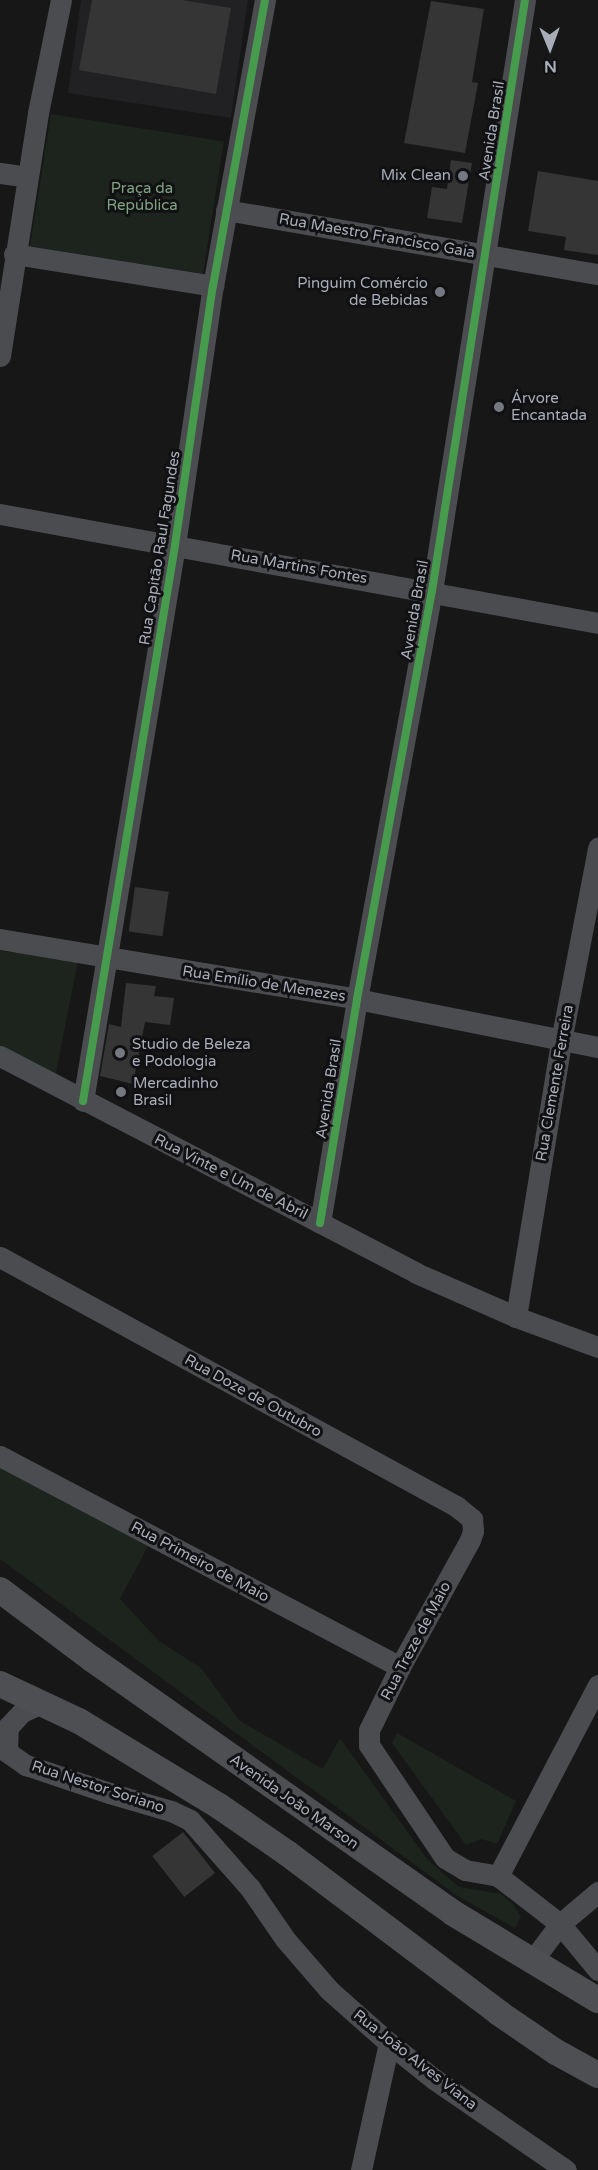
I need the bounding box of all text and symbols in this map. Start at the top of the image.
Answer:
north arrow [520,18,580,78]
text: N [544,56,557,76]
street label: Avenida Brasil [475,80,509,182]
place label: Mix Clean [381,167,451,185]
marker: Mix Clean [456,169,470,183]
park label: Praça da República [106,179,178,214]
street label: Rua Maestro Francisco Gaia [278,210,476,262]
place label: Pinguim Comércio de Bebidas [297,274,428,309]
marker: Pinguim Comércio de Bebidas [433,285,447,299]
place label: Árvore Encantada [511,389,587,424]
marker: Árvore Encantada [492,400,506,414]
street label: Rua Capitão Raul Fagundes [136,450,184,646]
street label: Rua Martins Fontes [229,546,369,588]
street label: Avenida Brasil [397,559,433,661]
street label: Rua Emílio de Menezes [181,962,347,1006]
street label: Rua Clemente Ferreira [532,1003,578,1163]
place label: Studio de Beleza e Podologia [132,1035,251,1070]
street label: Avenida Brasil [312,1038,346,1140]
marker: Studio de Beleza e Podologia [113,1046,127,1060]
place label: Mercadinho Brasil [133,1074,218,1109]
marker: Mercadinho Brasil [114,1085,128,1099]
street label: Rua Vinte e Um de Abril [151,1130,311,1224]
street label: Rua Doze de Outubro [181,1351,325,1441]
street label: Rua Primeiro de Maio [128,1518,272,1606]
street label: Rua Treze de Maio [377,1579,455,1703]
street label: Avenida João Marson [226,1751,362,1853]
street label: Rua Nestor Soriano [29,1757,167,1817]
street label: Rua João Alves Viana [350,2006,480,2114]

